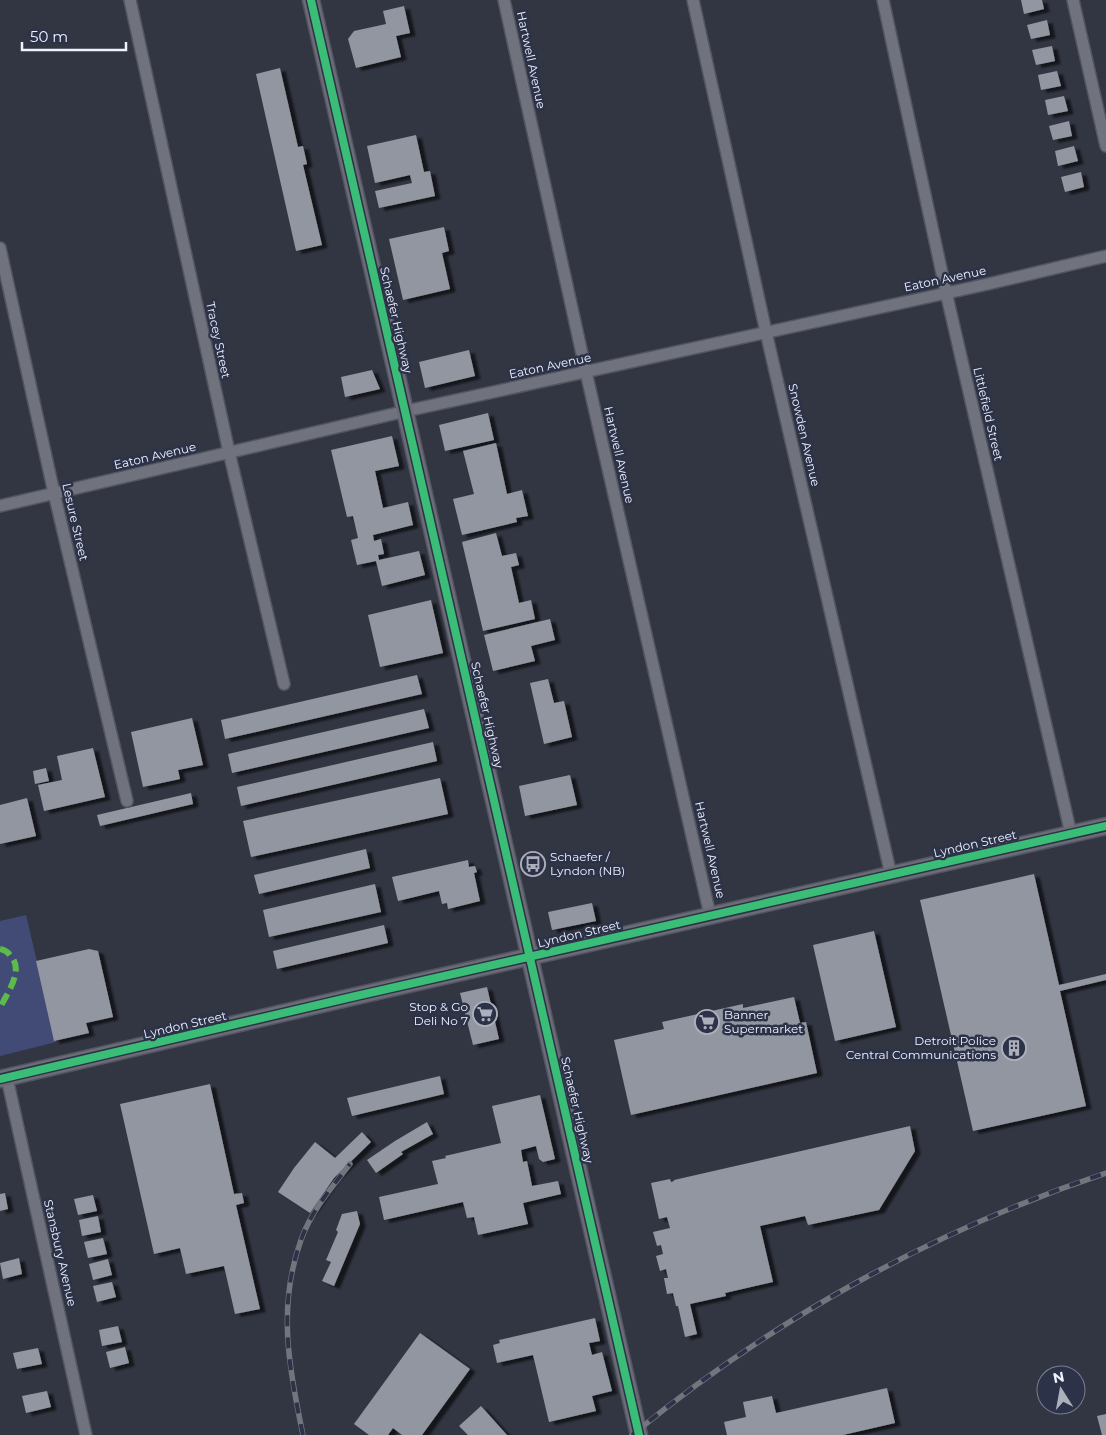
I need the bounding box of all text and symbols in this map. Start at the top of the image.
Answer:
street label: Hartwell Avenue [514,10,549,110]
scale bar [22,20,126,52]
text: 50 m [30,27,68,46]
street label: Eaton Avenue [902,262,987,295]
street label: Schaefer Highway [377,265,416,375]
street label: Tracey Street [203,300,234,380]
street label: Eaton Avenue [507,349,592,382]
street label: Littlefield Street [970,366,1007,462]
street label: Snowden Avenue [785,382,824,488]
street label: Hartwell Avenue [601,405,638,505]
street label: Eaton Avenue [112,439,197,472]
street label: Lesure Street [59,481,92,562]
street label: Schaefer Highway [468,660,507,770]
street label: Hartwell Avenue [692,800,729,900]
street label: Lyndon Street [932,827,1018,860]
place label: Schaefer / Lyndon (NB) [550,849,625,878]
bus stop icon: Schaefer / Lyndon (NB) [520,851,546,877]
street label: Lyndon Street [536,917,622,950]
place label: Stop & Go Deli No 7 [409,999,468,1028]
supermarket icon: Stop & Go Deli No 7 [472,1001,498,1027]
place label: Banner Supermarket [724,1007,803,1036]
street label: Lyndon Street [142,1008,228,1041]
supermarket icon: Banner Supermarket [694,1009,720,1035]
place label: Detroit Police Central Communications [846,1033,996,1062]
building icon: Detroit Police Central Communications [1001,1035,1027,1061]
street label: Schaefer Highway [558,1055,597,1165]
street label: Stansbury Avenue [41,1198,80,1308]
north arrow [1036,1365,1086,1415]
text: N [1051,1367,1066,1387]

